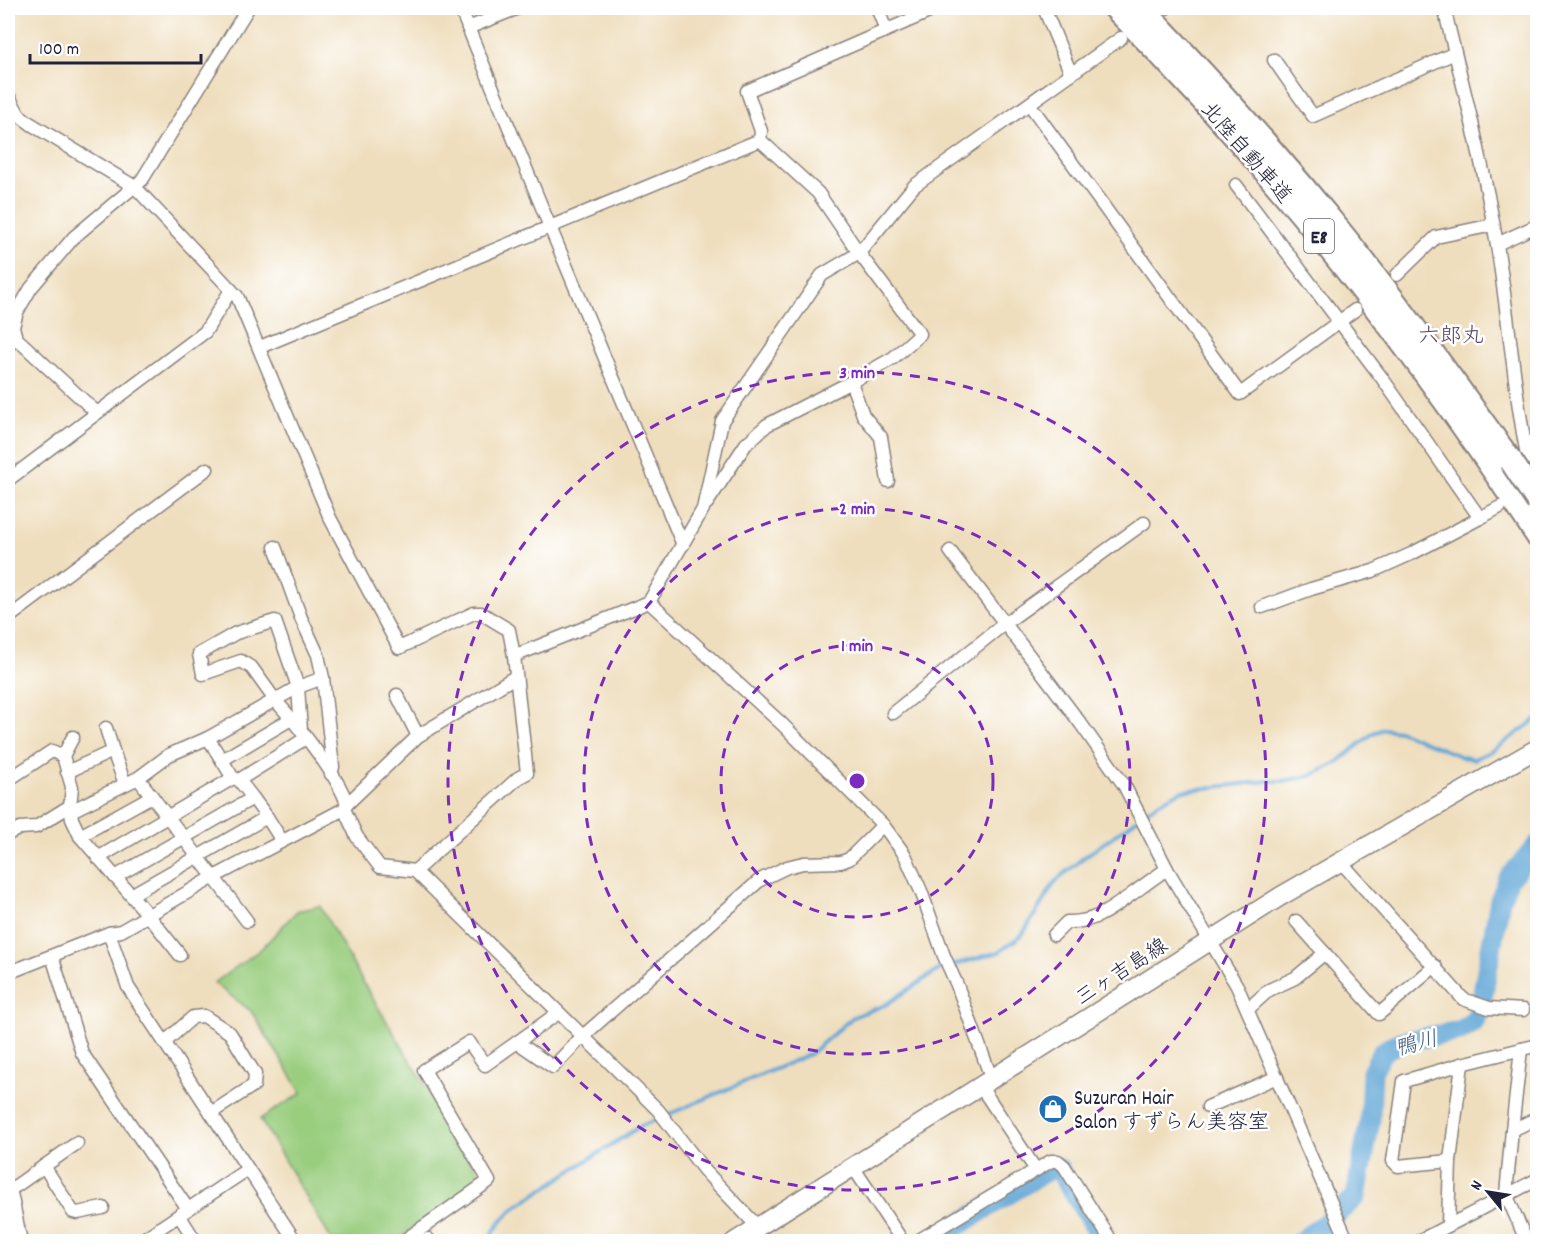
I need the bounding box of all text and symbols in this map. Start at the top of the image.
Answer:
scale bar [30,27,201,65]
text: 100 m [39,38,79,63]
street label: 北陸自動車道 [1192,97,1297,211]
road number: E8 [1304,219,1334,253]
district label: 六郎丸 [1418,322,1484,353]
text: 3 min [839,362,875,387]
text: 2 min [839,498,875,523]
text: 1 min [841,635,873,660]
centre of rings [847,771,867,791]
street label: 三ヶ吉島線 [1070,932,1175,1015]
water label: 鴨川 [1392,1025,1442,1066]
place label: Suzuran Hair Salon すずらん美容室 [1074,1085,1269,1139]
shop icon: Suzuran Hair Salon すずらん美容室 [1037,1093,1069,1125]
north arrow [1458,1162,1518,1222]
text: N [1465,1176,1489,1195]

